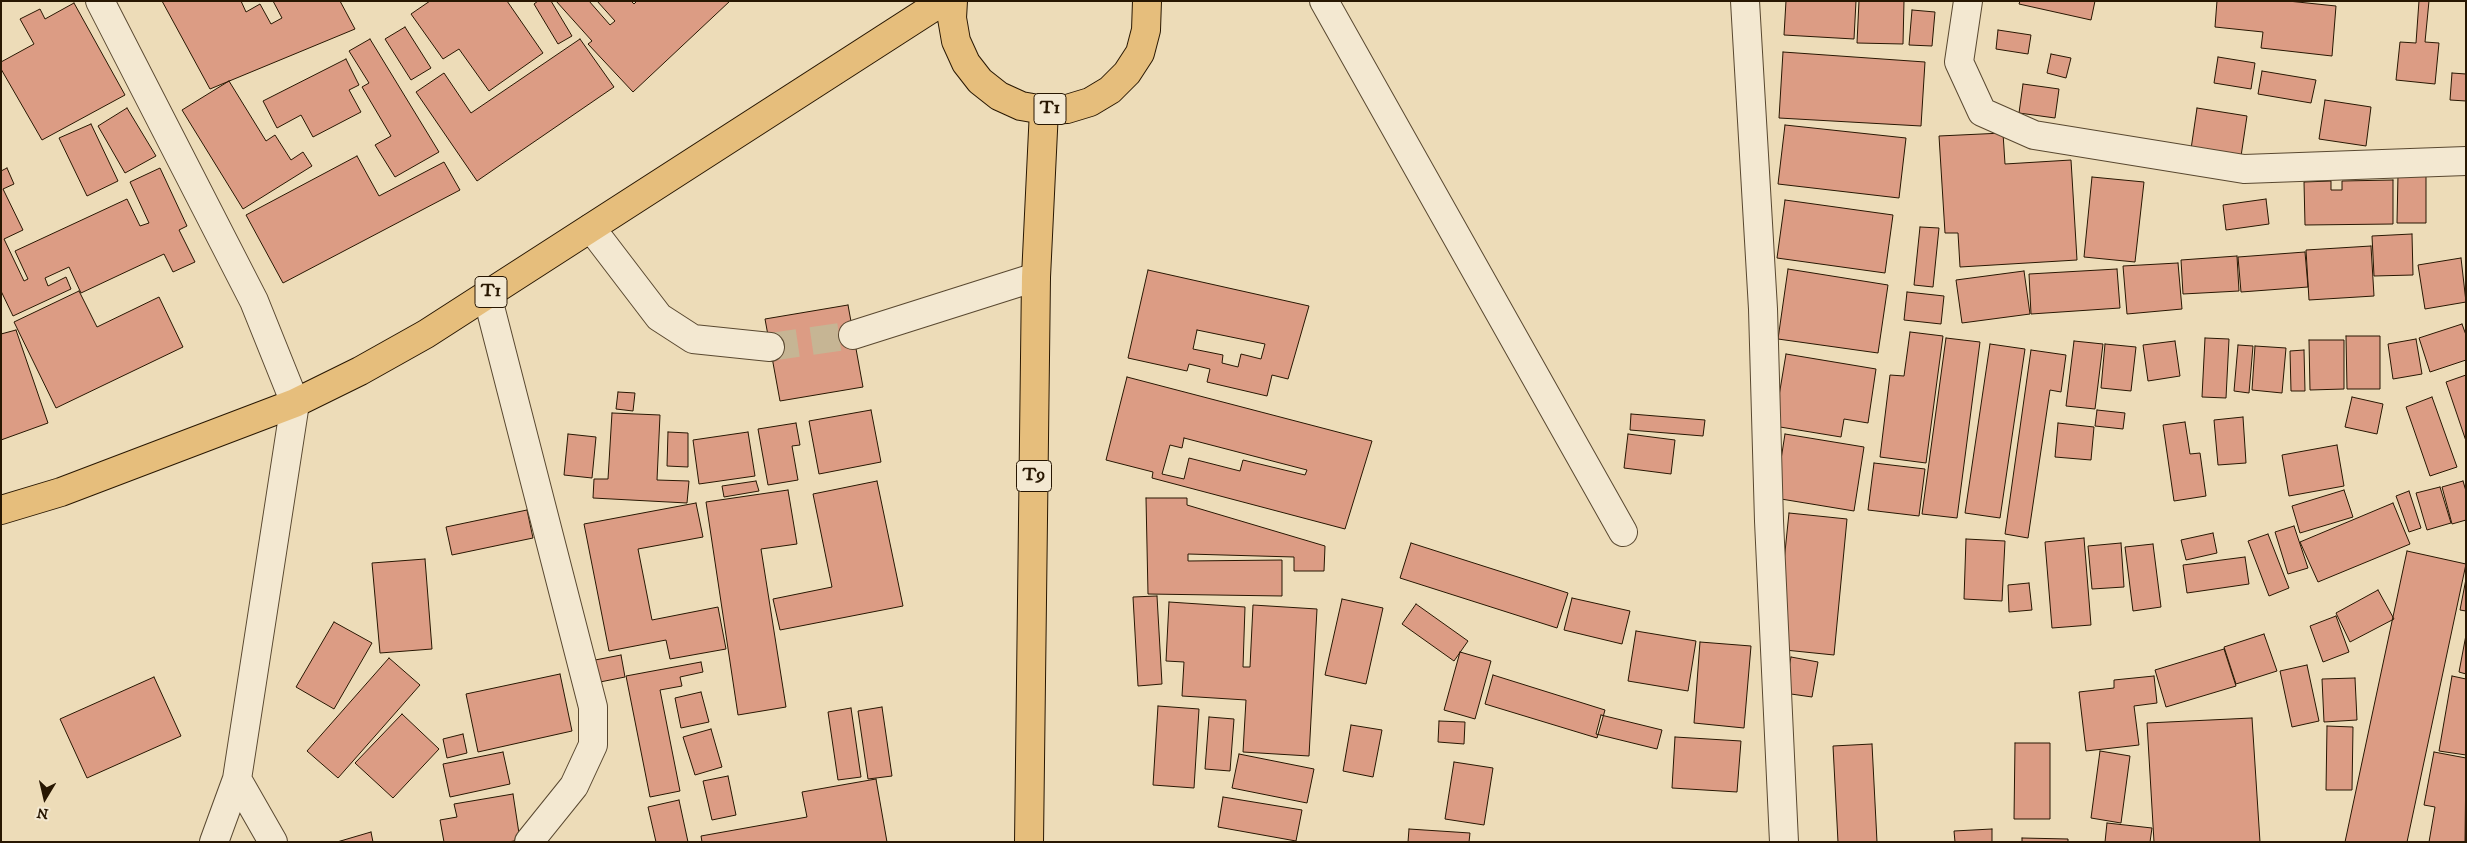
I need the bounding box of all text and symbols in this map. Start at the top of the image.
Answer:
road number: T1 [1034,94,1066,125]
road number: T1 [475,276,507,308]
road number: T9 [1016,461,1052,492]
north arrow [20,773,70,823]
text: N [36,803,50,823]

